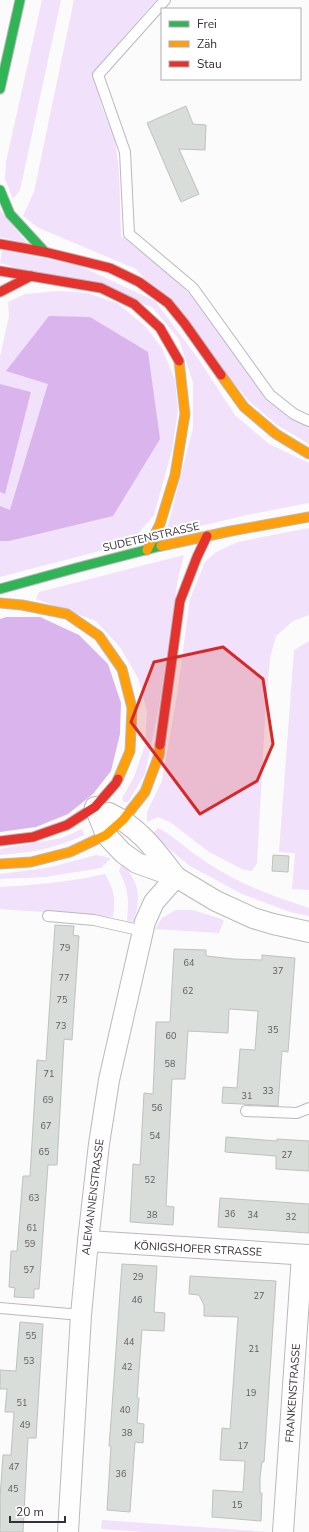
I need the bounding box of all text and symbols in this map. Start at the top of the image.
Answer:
legend [161,8,301,80]
text: Frei [197,16,217,32]
text: Zäh [197,36,217,52]
text: Stau [197,56,222,72]
street label: SUDETENSTRASSE [101,519,201,555]
house number: 79 [60,942,70,954]
house number: 64 [184,957,195,969]
house number: 37 [273,965,283,977]
house number: 77 [59,972,69,984]
house number: 62 [183,985,193,997]
house number: 75 [57,994,67,1006]
house number: 73 [56,1020,66,1032]
house number: 35 [268,1024,278,1036]
house number: 60 [166,1030,176,1042]
house number: 58 [165,1058,175,1070]
house number: 71 [44,1068,54,1080]
house number: 33 [263,1085,273,1097]
house number: 31 [242,1090,252,1102]
house number: 69 [43,1094,53,1106]
house number: 56 [152,1102,162,1114]
house number: 67 [41,1120,51,1132]
house number: 54 [150,1130,161,1142]
street label: ALEMANNENSTRASSE [78,1138,108,1256]
house number: 65 [39,1146,49,1158]
house number: 27 [282,1149,292,1161]
house number: 52 [145,1174,155,1186]
house number: 63 [29,1192,39,1204]
house number: 36 [225,1208,235,1220]
house number: 38 [147,1209,157,1221]
house number: 34 [248,1209,259,1221]
house number: 32 [286,1211,296,1223]
house number: 61 [27,1222,37,1234]
house number: 59 [25,1238,35,1250]
street label: KÖNIGSHOFER STRASSE [133,1238,263,1260]
house number: 57 [24,1264,34,1276]
house number: 29 [133,1271,143,1283]
house number: 27 [254,1290,264,1302]
house number: 46 [132,1294,142,1306]
house number: 55 [26,1330,36,1342]
house number: 44 [124,1336,135,1348]
house number: 21 [249,1343,259,1355]
street label: FRANKENSTRASSE [282,1343,304,1443]
house number: 53 [24,1355,34,1367]
house number: 42 [122,1361,132,1373]
house number: 19 [246,1387,256,1399]
house number: 51 [17,1397,27,1409]
house number: 40 [120,1404,130,1416]
house number: 49 [20,1419,30,1431]
house number: 38 [122,1427,132,1439]
house number: 17 [238,1440,248,1452]
house number: 47 [9,1461,19,1473]
house number: 36 [116,1468,126,1480]
house number: 45 [8,1483,18,1495]
scale bar [10,1498,65,1524]
house number: 15 [232,1499,242,1511]
text: 20 m [16,1504,44,1520]

